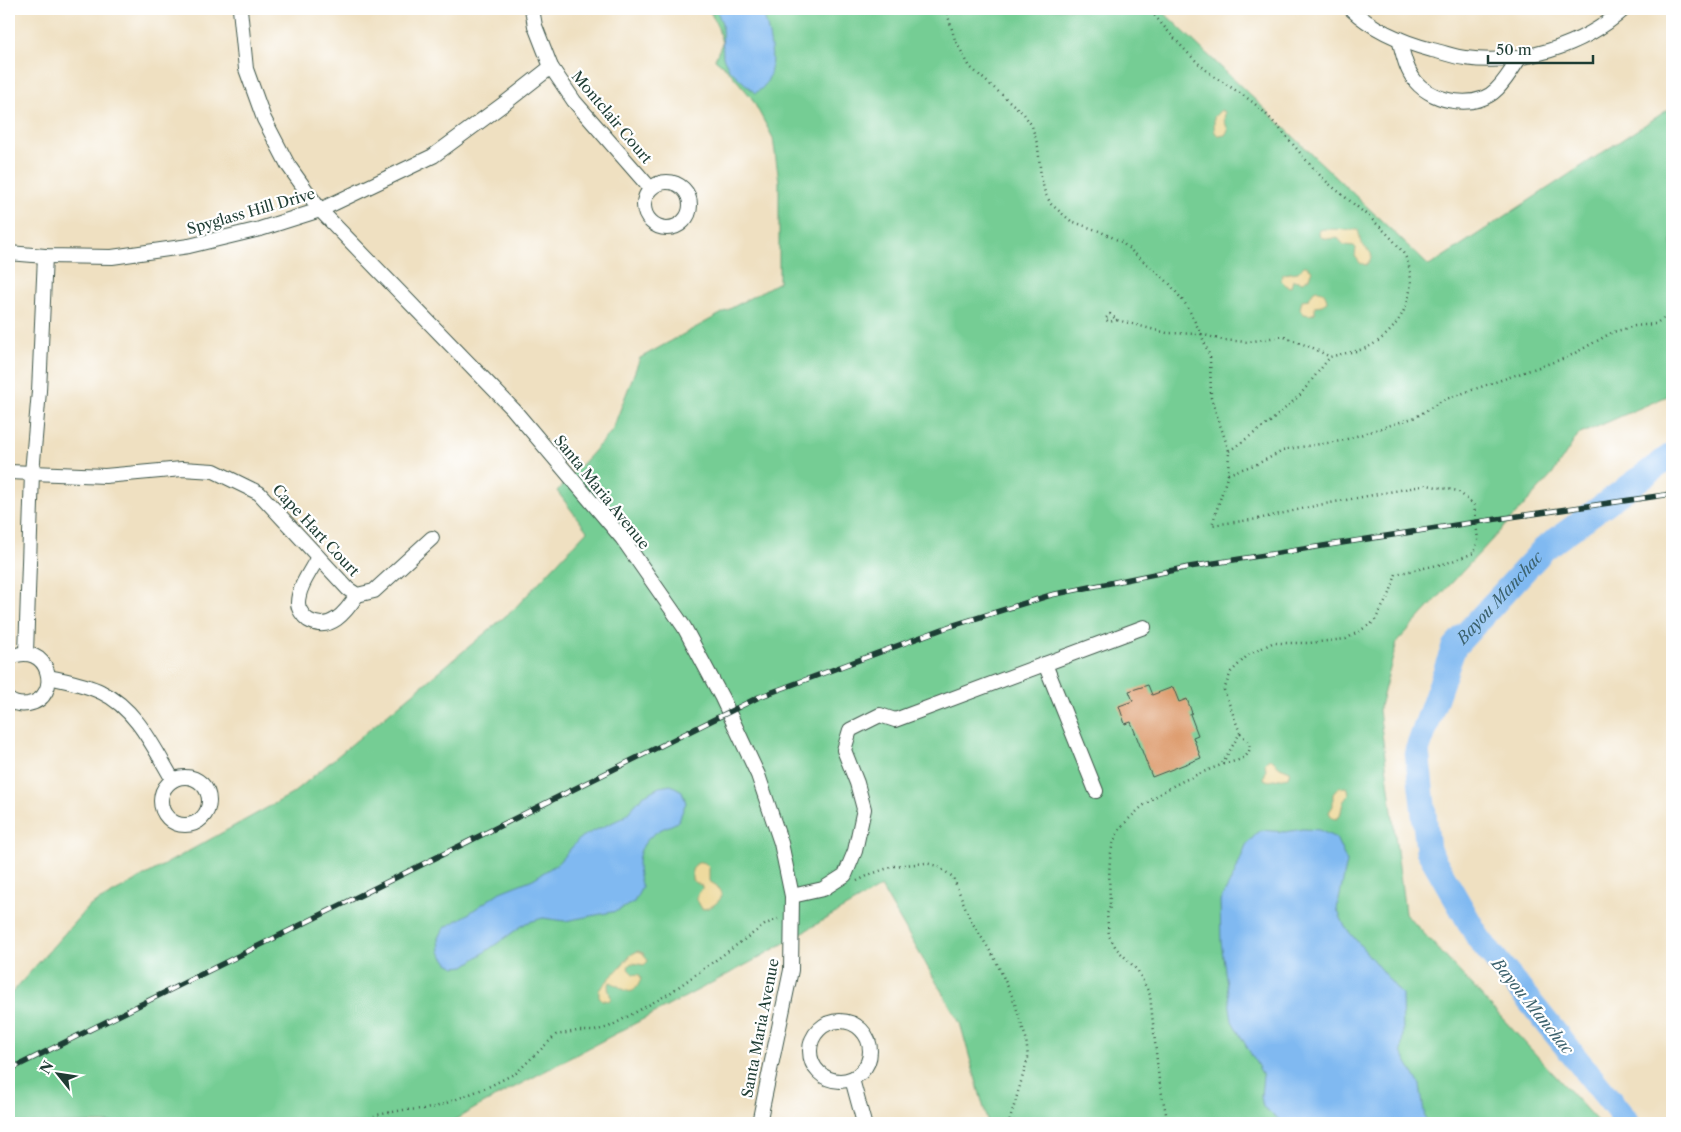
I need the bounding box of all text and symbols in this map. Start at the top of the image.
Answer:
scale bar [1488,32,1594,64]
text: 50 m [1496,40,1532,59]
street label: Montclair Court [568,67,657,168]
street label: Spyglass Hill Drive [185,184,317,238]
street label: Santa Maria Avenue [550,431,654,553]
street label: Cape Hart Court [268,480,364,581]
water label: Bayou Manchac [1451,546,1548,649]
water label: Bayou Manchac [1487,952,1579,1059]
street label: Santa Maria Avenue [737,957,783,1099]
north arrow [32,1050,82,1100]
text: N [36,1058,58,1077]

